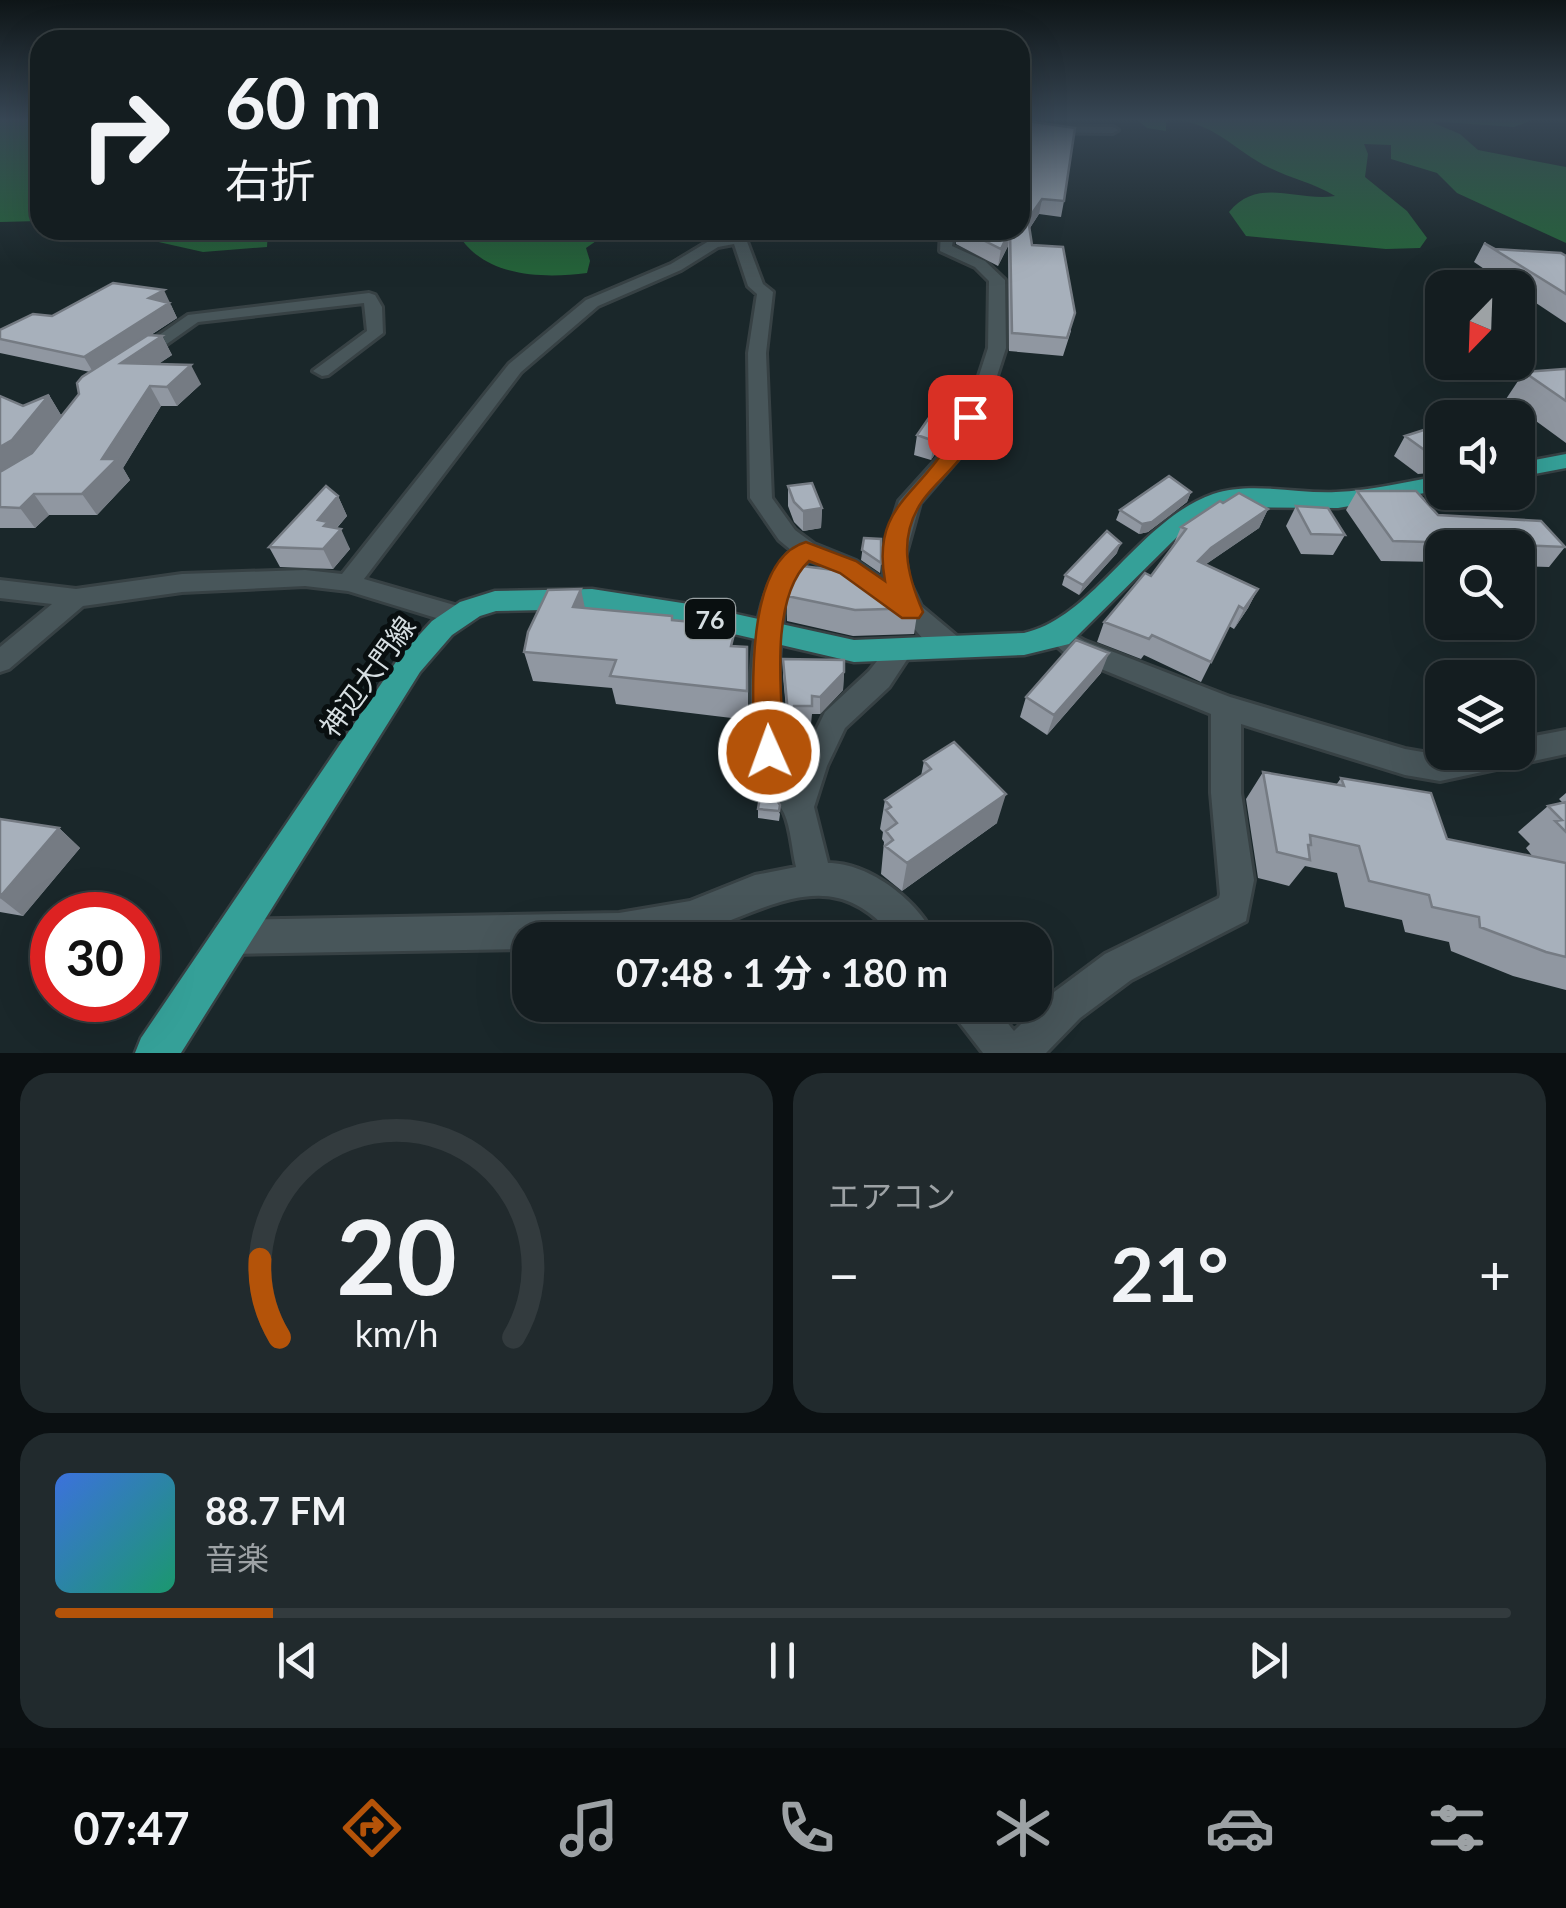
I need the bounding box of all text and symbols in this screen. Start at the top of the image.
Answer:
text: 60 m [225,60,382,144]
icon: right [60,70,190,200]
text: 右折 [225,153,315,207]
north arrow [1425,270,1535,380]
map controls [1425,270,1535,770]
pin [928,375,1013,460]
icon: arrive [943,390,998,445]
button: sound [1425,400,1535,510]
button: search [1425,530,1535,640]
road number: 76 [685,599,735,639]
street label: 神辺大門線 [312,609,422,743]
button: layers [1425,660,1535,770]
position arrow [717,700,821,804]
speed limit sign: 30 [30,892,160,1022]
text: 07:48 · 1 分 · 180 m [616,949,948,995]
text: エアコン [828,1176,956,1215]
text: 20 [336,1192,457,1317]
text: 21° [1110,1228,1229,1318]
text: − [828,1241,860,1307]
text: + [1479,1241,1511,1307]
text: km/h [355,1312,438,1355]
text: 88.7 FM [205,1487,347,1533]
text: 音楽 [205,1538,269,1577]
icon: previous [270,1633,325,1688]
icon: pause [755,1633,810,1688]
icon: next [1241,1633,1296,1688]
icon: directions [337,1793,407,1863]
icon: music [554,1793,624,1863]
icon: phone [771,1793,841,1863]
icon: climate [988,1793,1058,1863]
icon: car [1205,1793,1275,1863]
icon: filters [1422,1793,1492,1863]
text: 07:47 [74,1801,190,1855]

